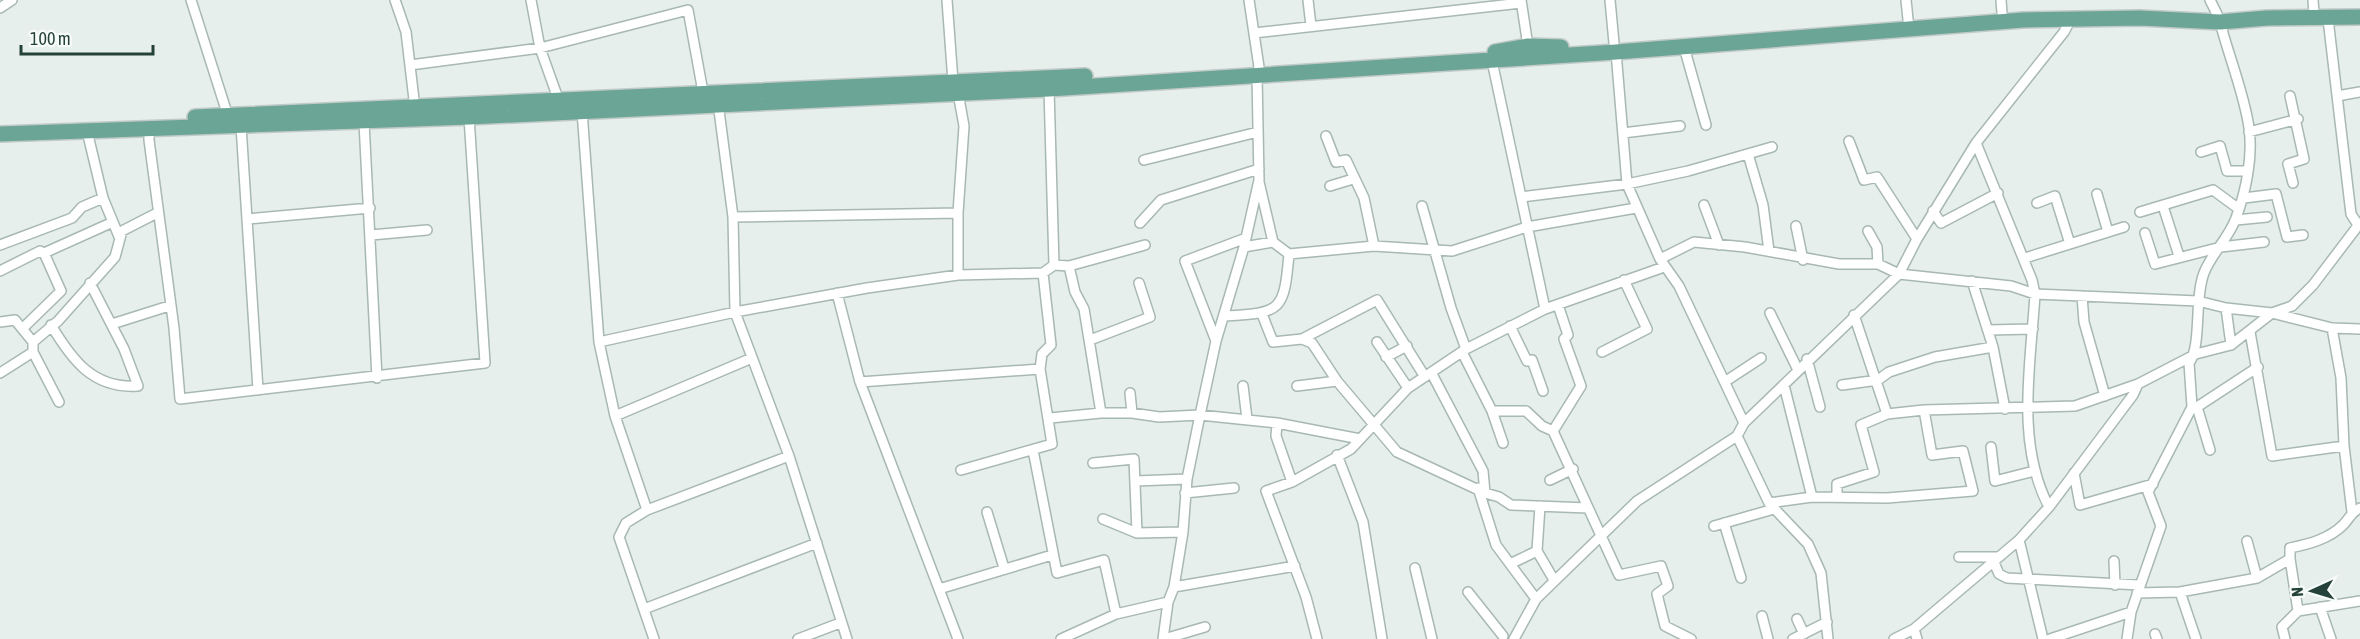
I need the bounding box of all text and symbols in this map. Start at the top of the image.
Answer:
scale bar [21,18,153,56]
text: 100 m [30,28,71,49]
north arrow [2282,561,2342,621]
text: N [2288,587,2306,597]

